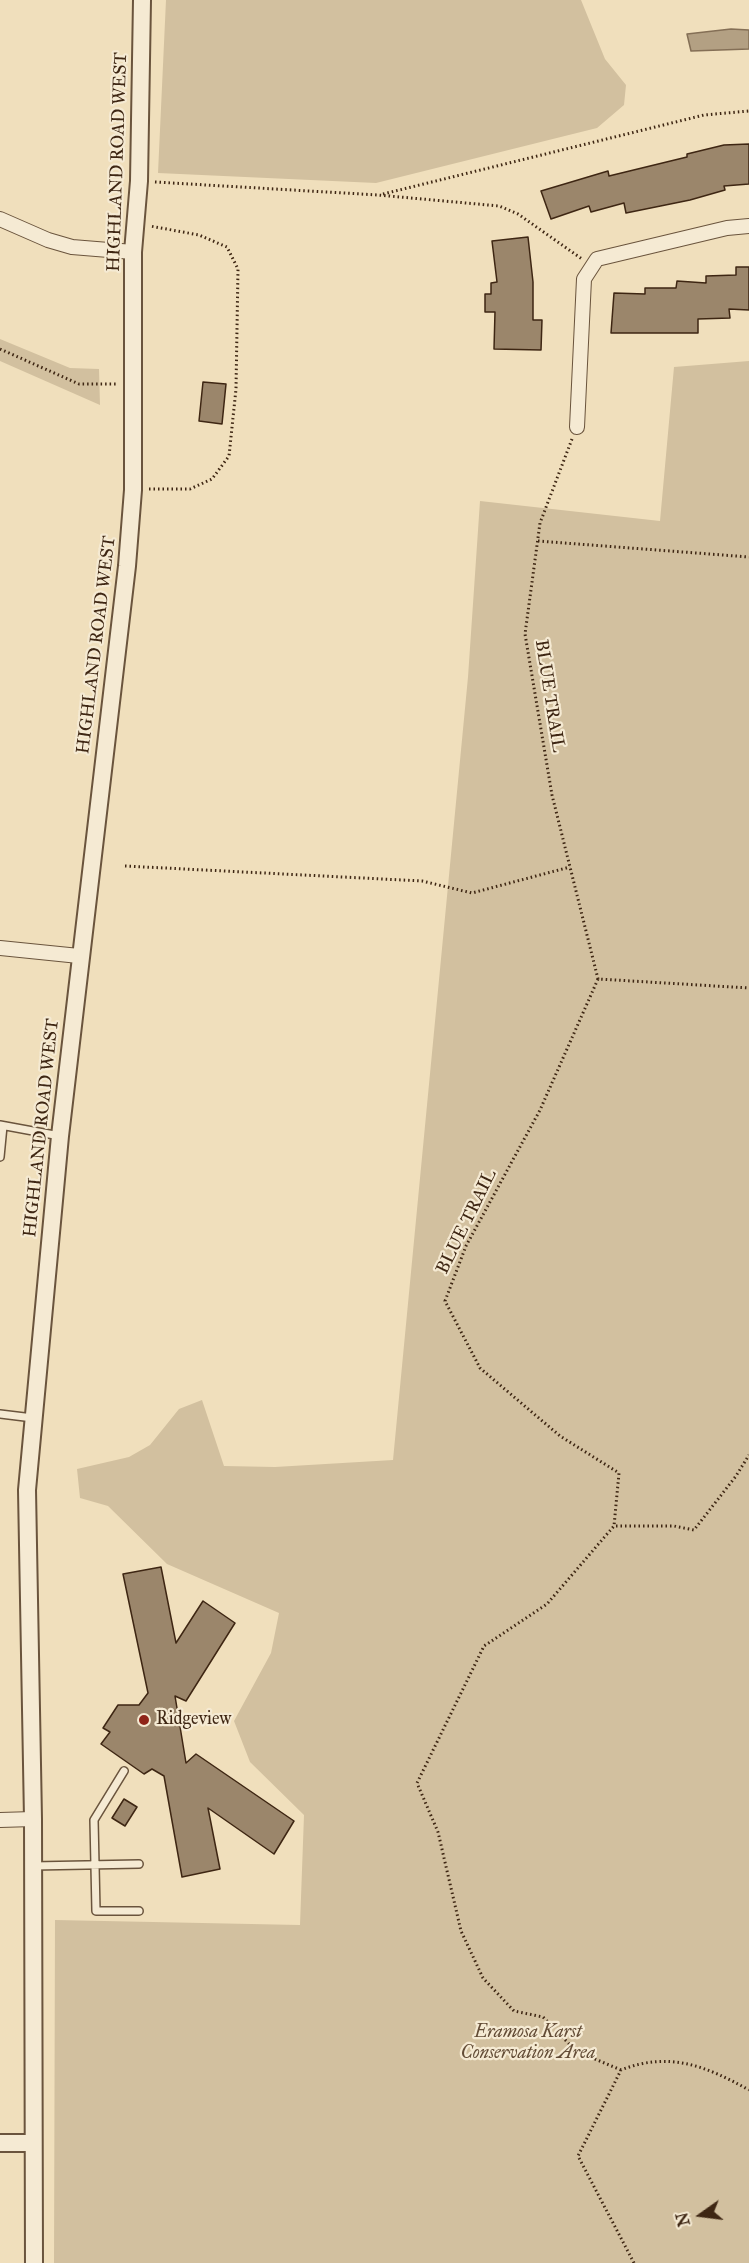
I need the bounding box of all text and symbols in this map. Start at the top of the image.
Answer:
street label: HIGHLAND ROAD WEST [103,52,133,272]
street label: HIGHLAND ROAD WEST [73,535,121,755]
street label: BLUE TRAIL [529,638,569,754]
street label: HIGHLAND ROAD WEST [20,1018,64,1238]
street label: BLUE TRAIL [432,1166,502,1278]
place label: Ridgeview [156,1709,231,1731]
marker: Ridgeview [137,1713,151,1727]
park label: Eramosa Karst Conservation Area [461,2022,595,2064]
north arrow [671,2185,731,2245]
text: N [672,2211,694,2228]

